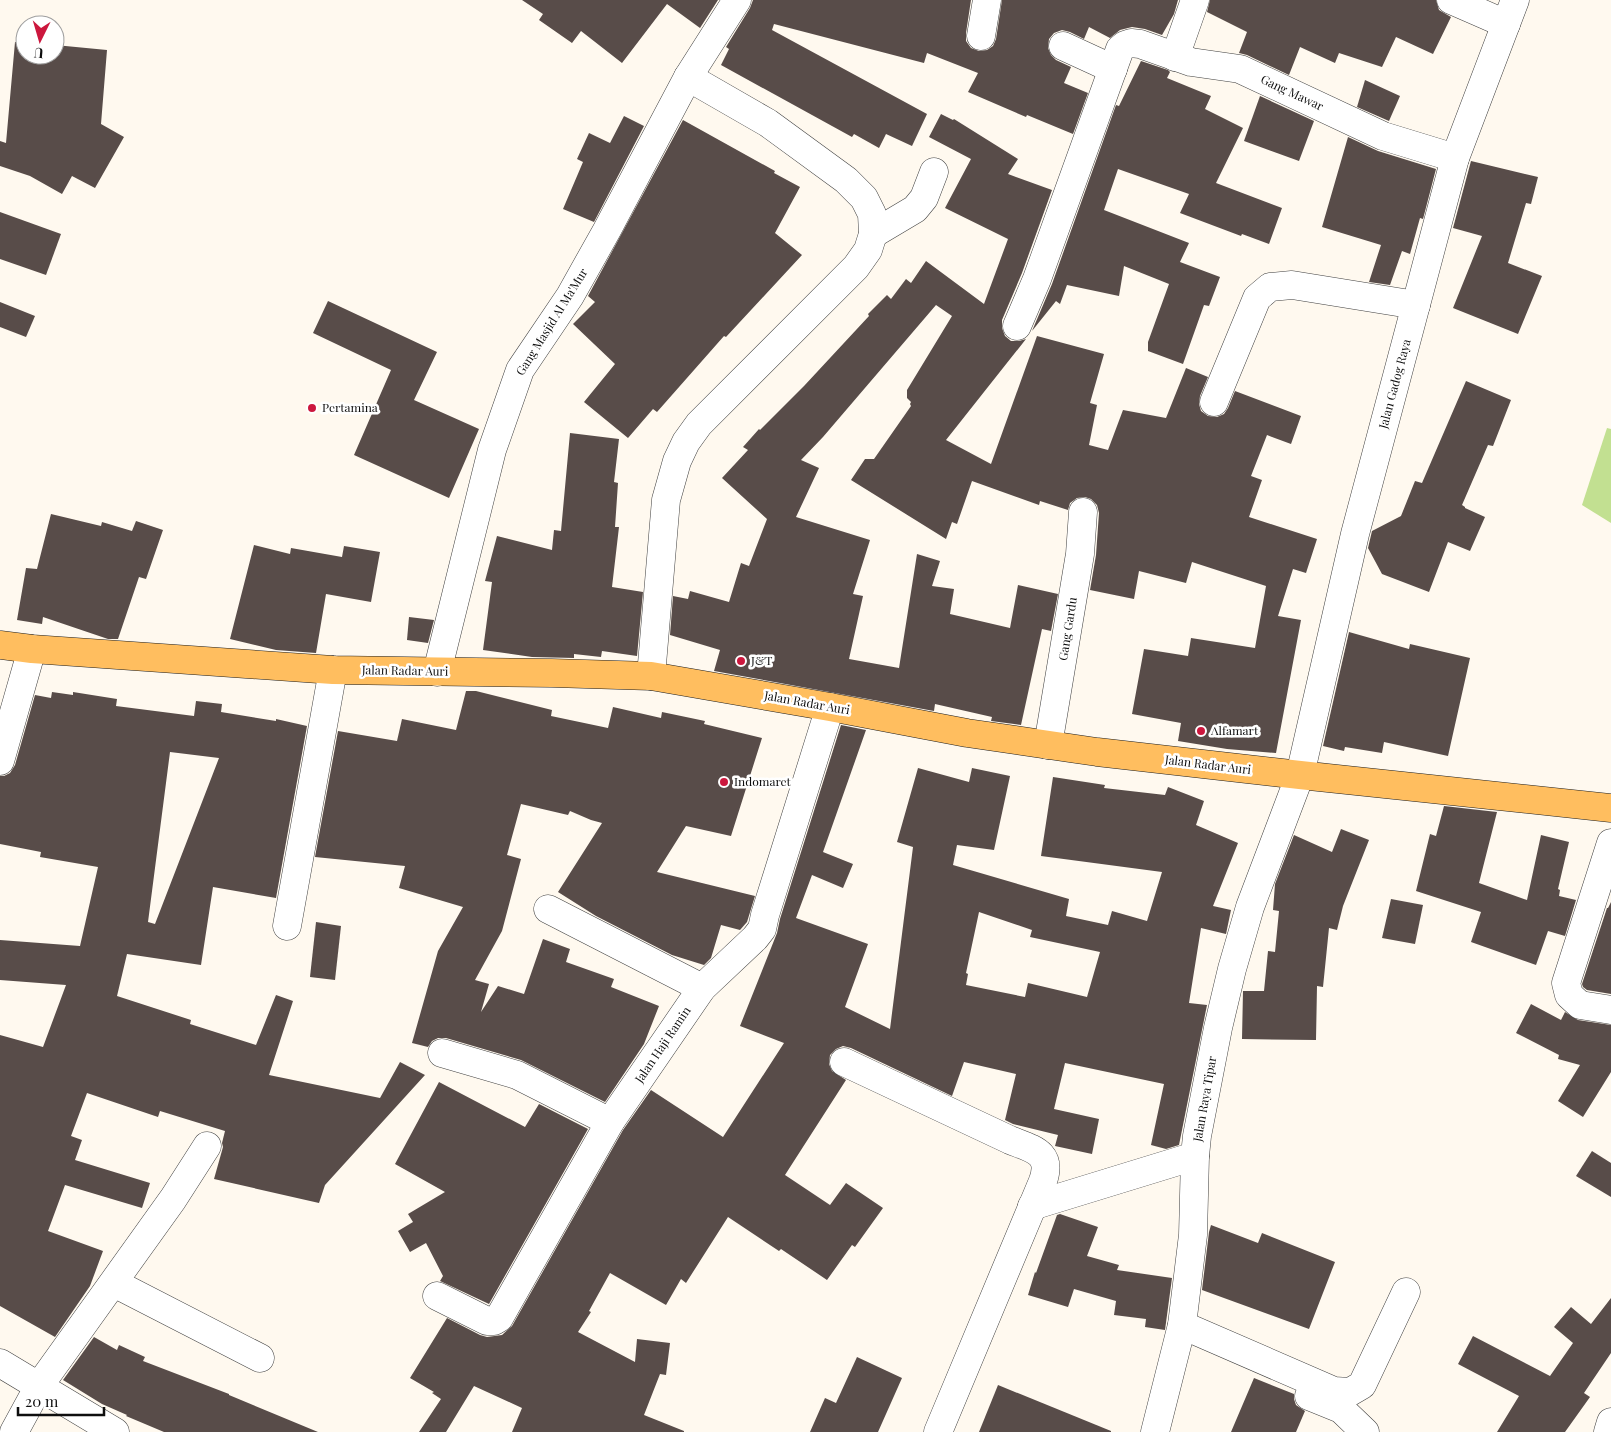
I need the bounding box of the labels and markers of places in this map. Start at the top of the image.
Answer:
place label: Pertamina [322,399,378,415]
marker: Pertamina [306,402,318,414]
place label: J&T [750,652,773,668]
marker: J&T [735,655,747,667]
place label: Alfamart [1210,722,1259,738]
marker: Alfamart [1195,725,1207,737]
place label: Indomaret [734,773,792,789]
marker: Indomaret [718,776,730,788]

